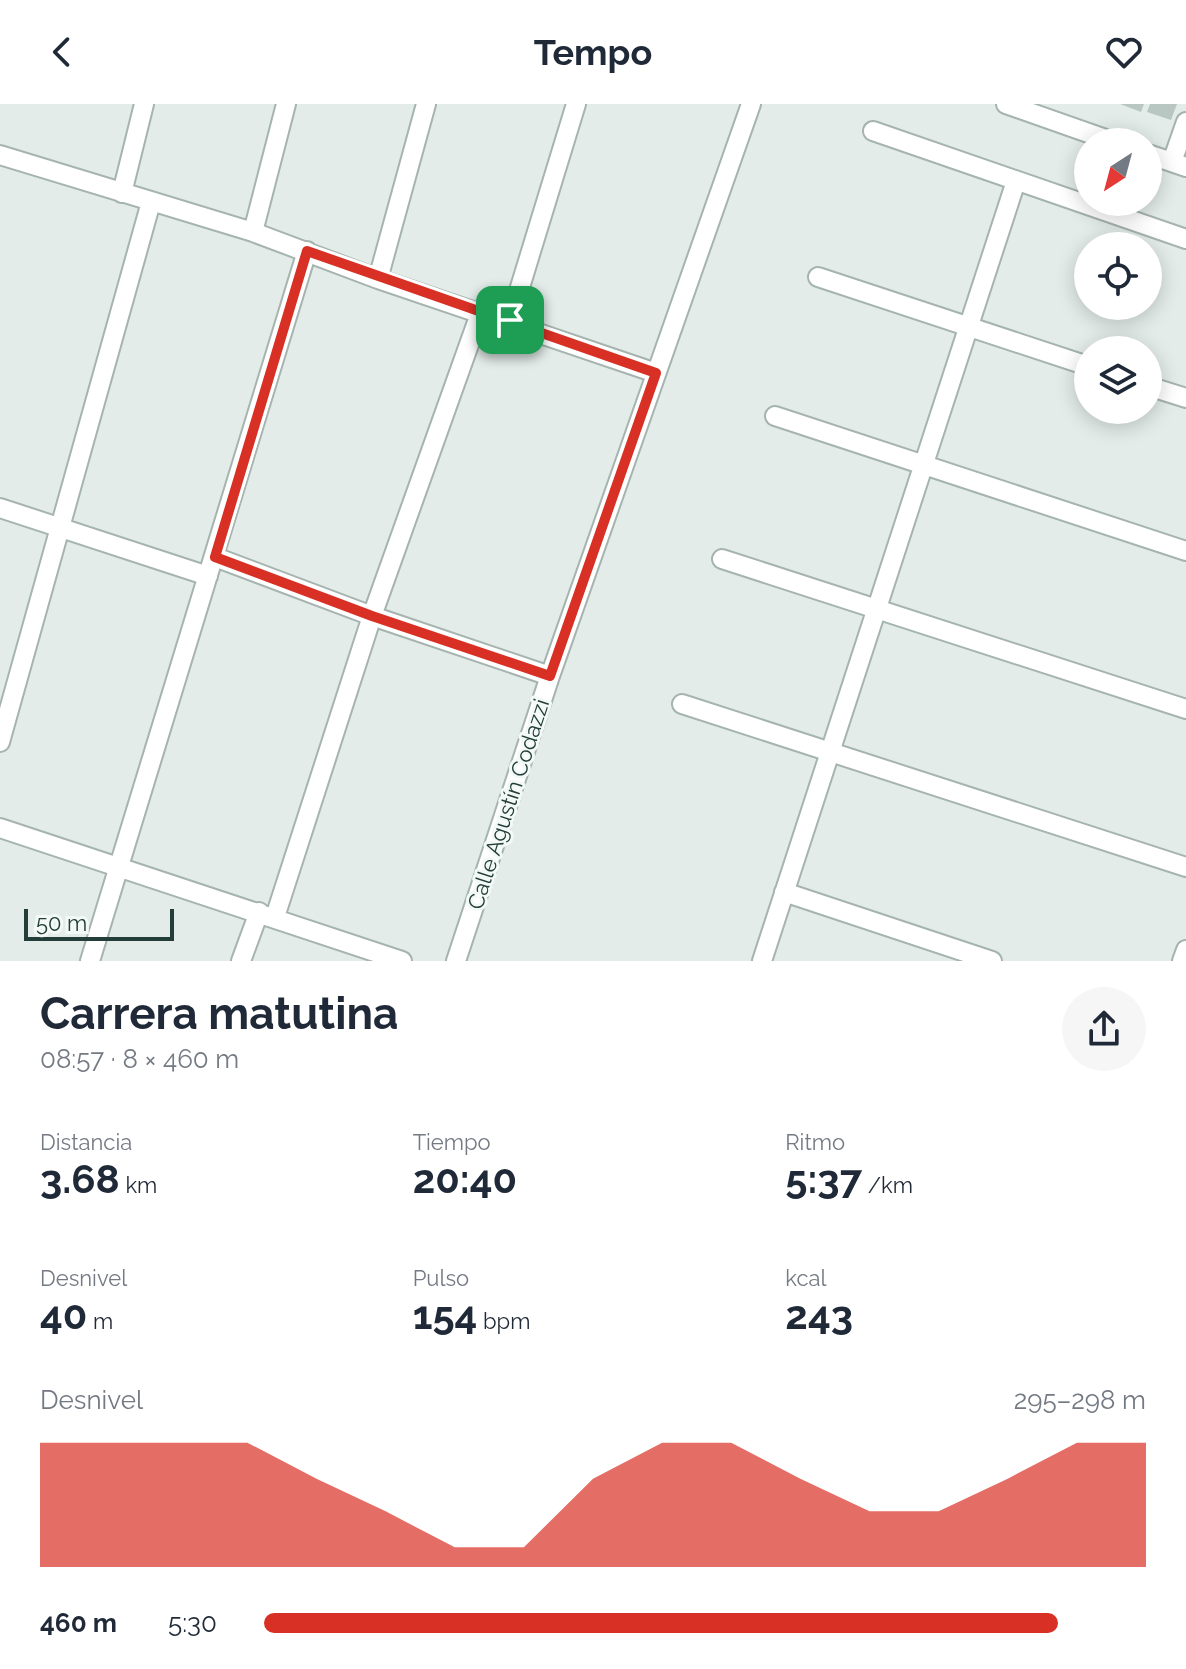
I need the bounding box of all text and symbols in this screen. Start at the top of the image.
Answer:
icon: back [40,30,84,74]
icon: heart [1102,30,1146,74]
text: Tempo [534,31,652,73]
north arrow [1074,128,1162,216]
map controls [1074,128,1162,424]
button: locate [1074,232,1162,320]
pin [476,286,544,354]
icon: arrive [488,298,532,342]
button: layers [1074,336,1162,424]
street label: Calle Agustín Codazzi [462,696,554,912]
scale bar [24,905,174,941]
text: 50 m [36,910,87,936]
button: share [1062,987,1146,1071]
text: Carrera matutina [40,988,398,1039]
text: 08:57 · 8 × 460 m [40,1044,239,1074]
text: Distancia [40,1129,132,1155]
text: Tiempo [413,1129,491,1155]
text: Ritmo [785,1129,845,1155]
text: 3.68 [40,1155,120,1202]
text: 20:40 [413,1155,517,1202]
text: 5:37 [785,1155,862,1202]
text: km [120,1172,157,1198]
text: /km [862,1172,913,1198]
text: Desnivel [40,1265,127,1291]
text: Pulso [413,1265,469,1291]
text: kcal [785,1265,826,1291]
text: 40 [40,1291,87,1338]
text: 154 [413,1291,477,1338]
text: 243 [785,1291,853,1338]
text: m [87,1308,113,1334]
text: bpm [477,1308,530,1334]
text: Desnivel [40,1385,143,1415]
text: 295–298 m [1014,1385,1146,1415]
text: 460 m [40,1608,117,1638]
text: 5:30 [168,1608,217,1638]

